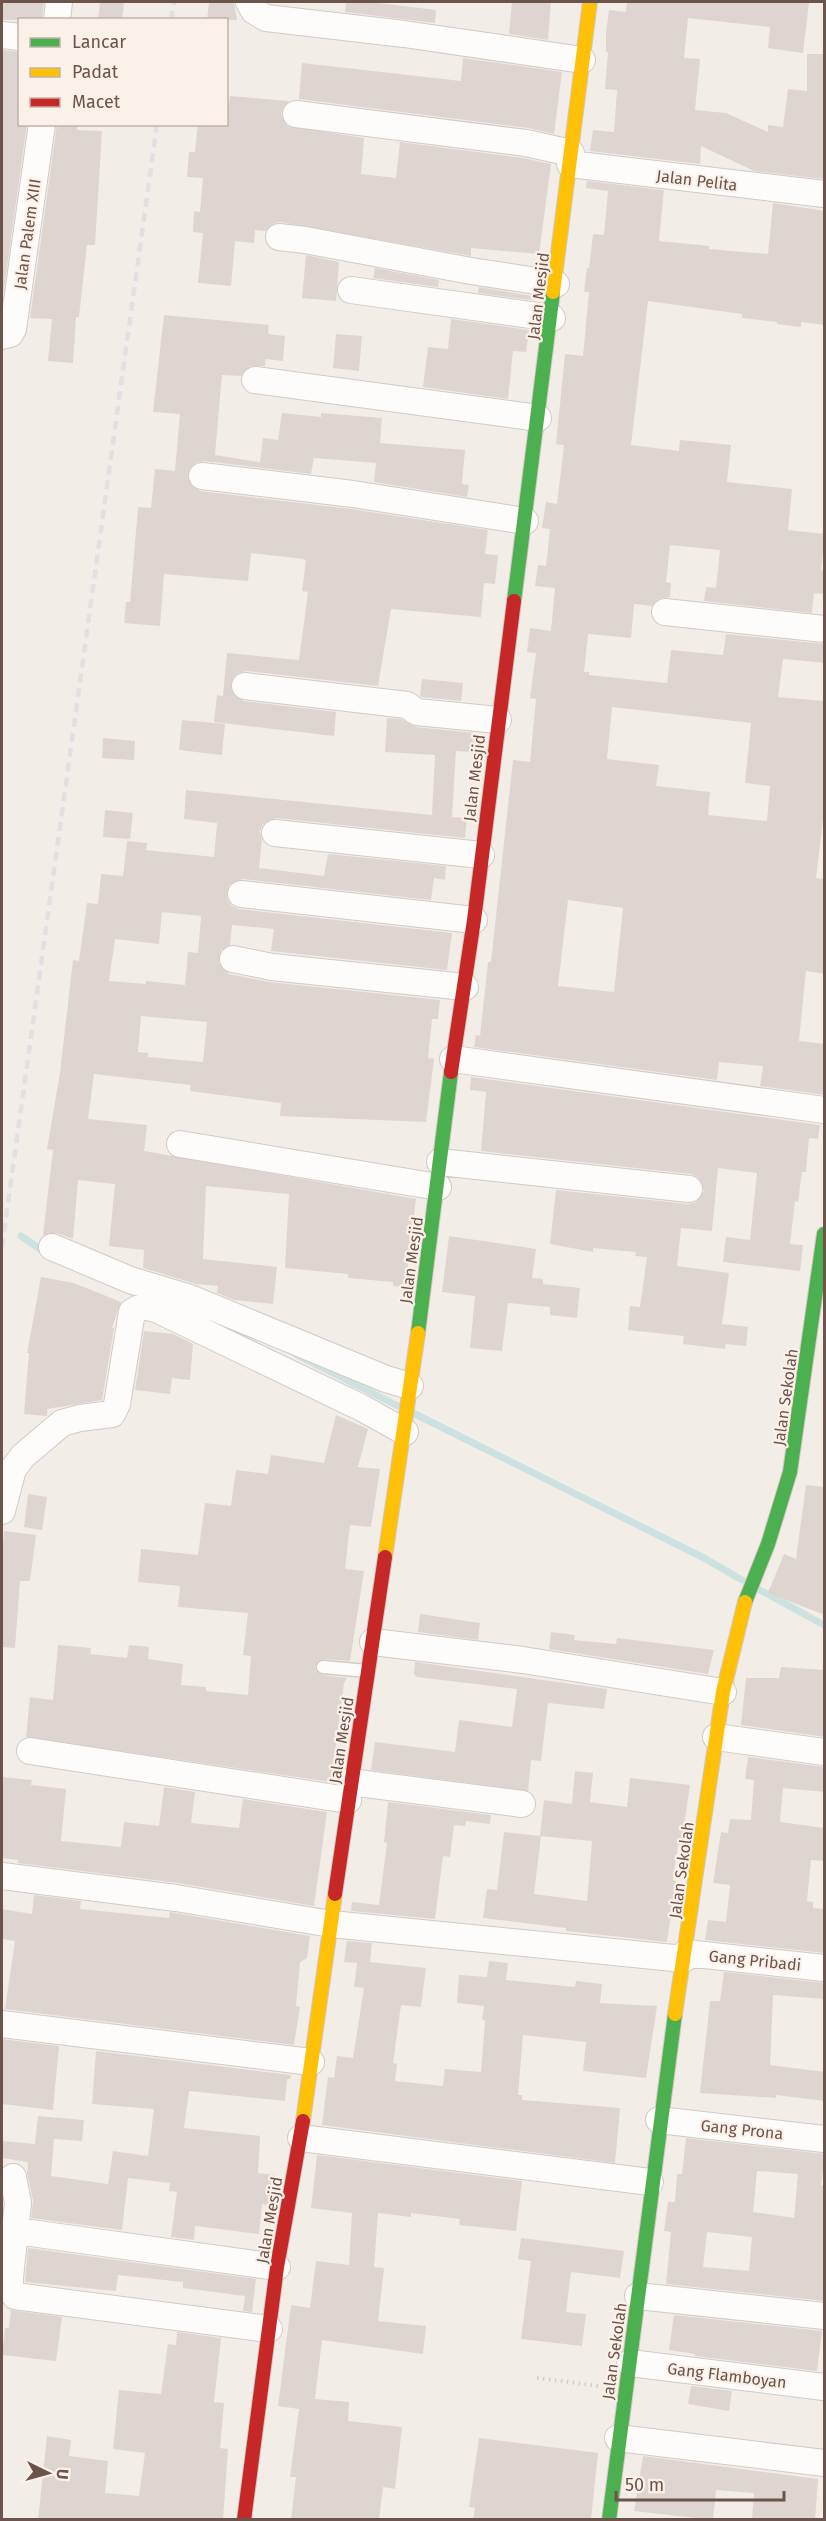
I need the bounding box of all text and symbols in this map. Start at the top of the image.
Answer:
legend [18,18,228,126]
text: Lancar [72,31,126,53]
text: Padat [72,61,119,83]
text: Macet [72,91,121,113]
street label: Jalan Pelita [655,166,739,195]
street label: Jalan Palem XIII [10,178,45,291]
street label: Jalan Mesjid [524,251,553,341]
street label: Jalan Mesjid [460,733,489,823]
street label: Jalan Mesjid [396,1215,427,1305]
street label: Jalan Sekolah [769,1347,802,1447]
street label: Jalan Mesjid [325,1695,358,1785]
street label: Jalan Sekolah [665,1820,698,1920]
street label: Gang Pribadi [708,1946,802,1975]
street label: Gang Prona [700,2116,784,2143]
street label: Jalan Mesjid [253,2175,286,2265]
street label: Jalan Sekolah [598,2301,631,2401]
street label: Gang Flamboyan [666,2359,788,2392]
north arrow [18,2443,78,2503]
scale bar [616,2464,784,2502]
text: U [53,2468,72,2480]
text: 50 m [625,2474,664,2496]

